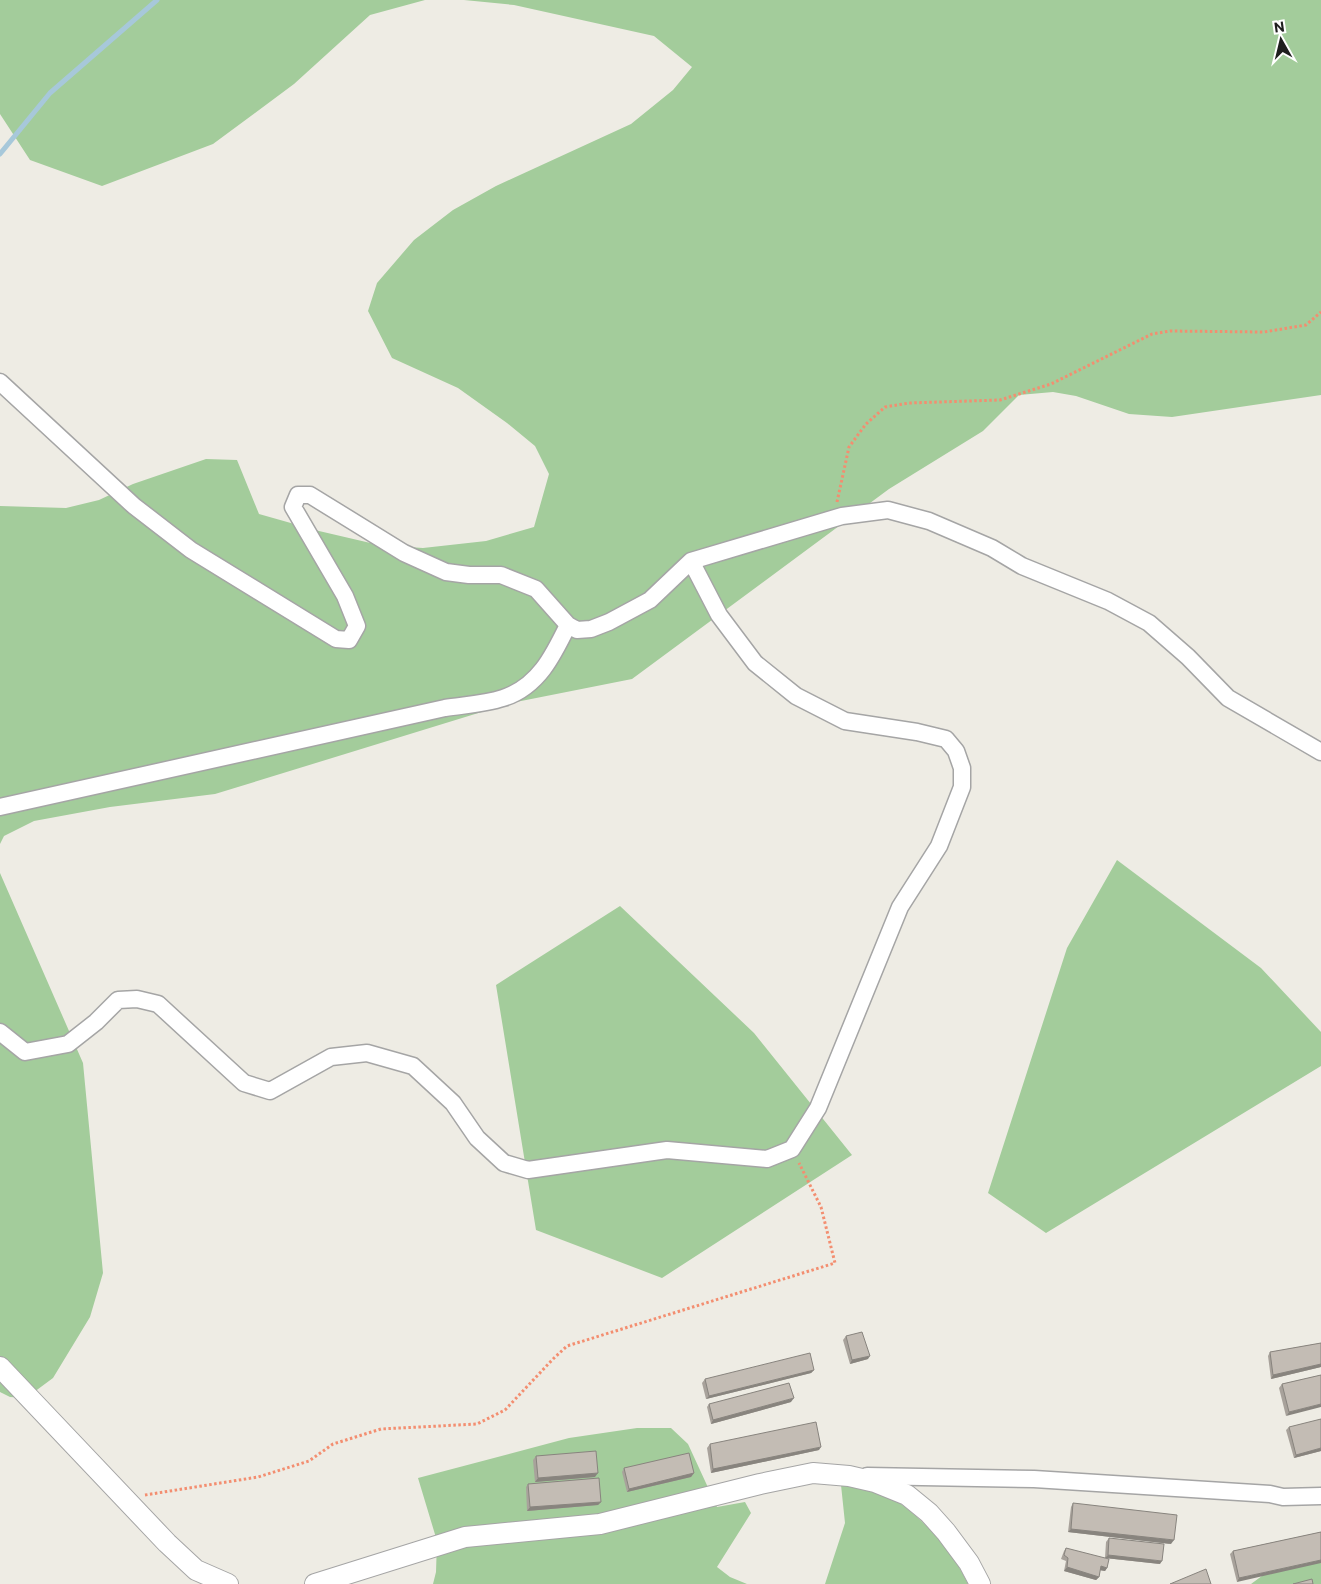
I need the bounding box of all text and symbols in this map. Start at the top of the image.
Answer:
north arrow [1256,15,1306,65]
text: N [1273,17,1286,36]

